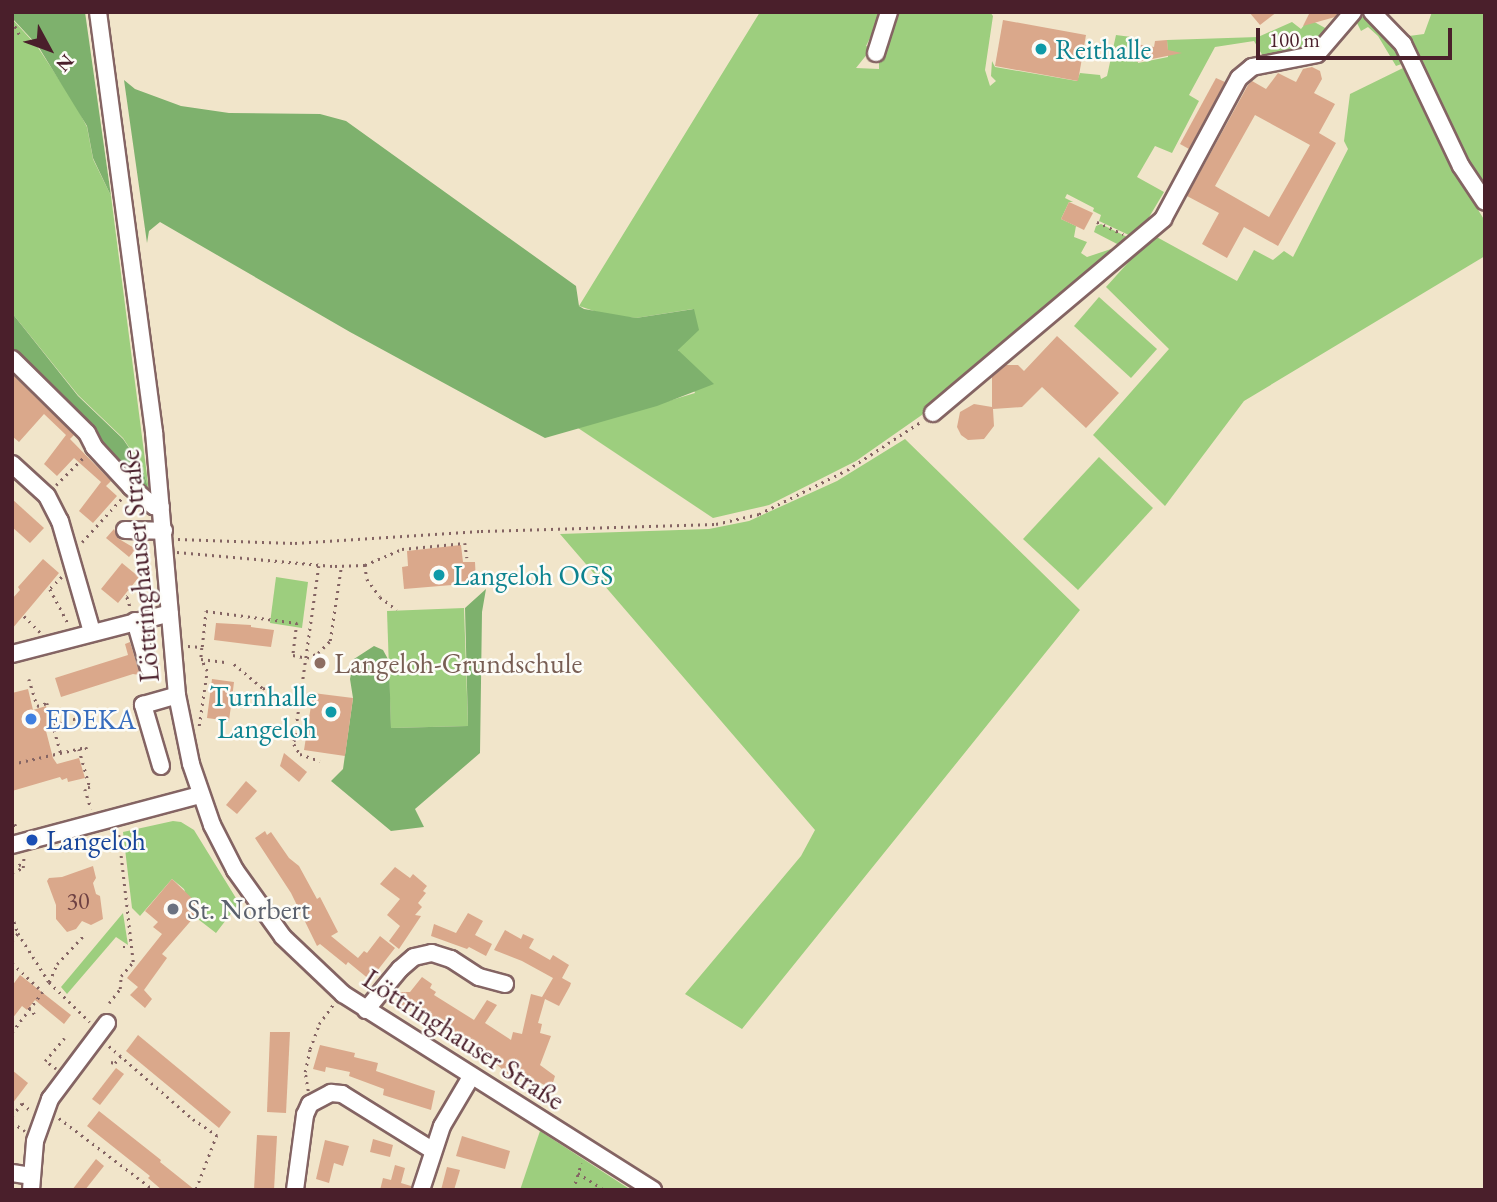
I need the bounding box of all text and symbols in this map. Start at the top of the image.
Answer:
north arrow [14,14,84,84]
scale bar [1259,14,1455,58]
text: 100 m [1269,26,1320,53]
place label: Reithalle [1055,32,1151,66]
marker: Reithalle [1033,41,1049,57]
text: N [51,49,80,77]
street label: Löttringhauser Straße [112,448,166,684]
place label: Langeloh OGS [453,558,613,592]
marker: Langeloh OGS [431,567,447,583]
place label: Langeloh-Grundschule [334,646,582,680]
marker: Langeloh-Grundschule [312,655,328,671]
place label: Turnhalle Langeloh [209,679,317,745]
place label: EDEKA [45,702,136,736]
marker: Turnhalle Langeloh [323,704,339,720]
marker: EDEKA [23,711,39,727]
place label: Langeloh [46,823,146,857]
marker: Langeloh [24,832,40,848]
house number: 30 [66,887,90,915]
place label: St. Norbert [187,892,310,926]
marker: St. Norbert [165,901,181,917]
street label: Löttringhauser Straße [357,961,571,1117]

